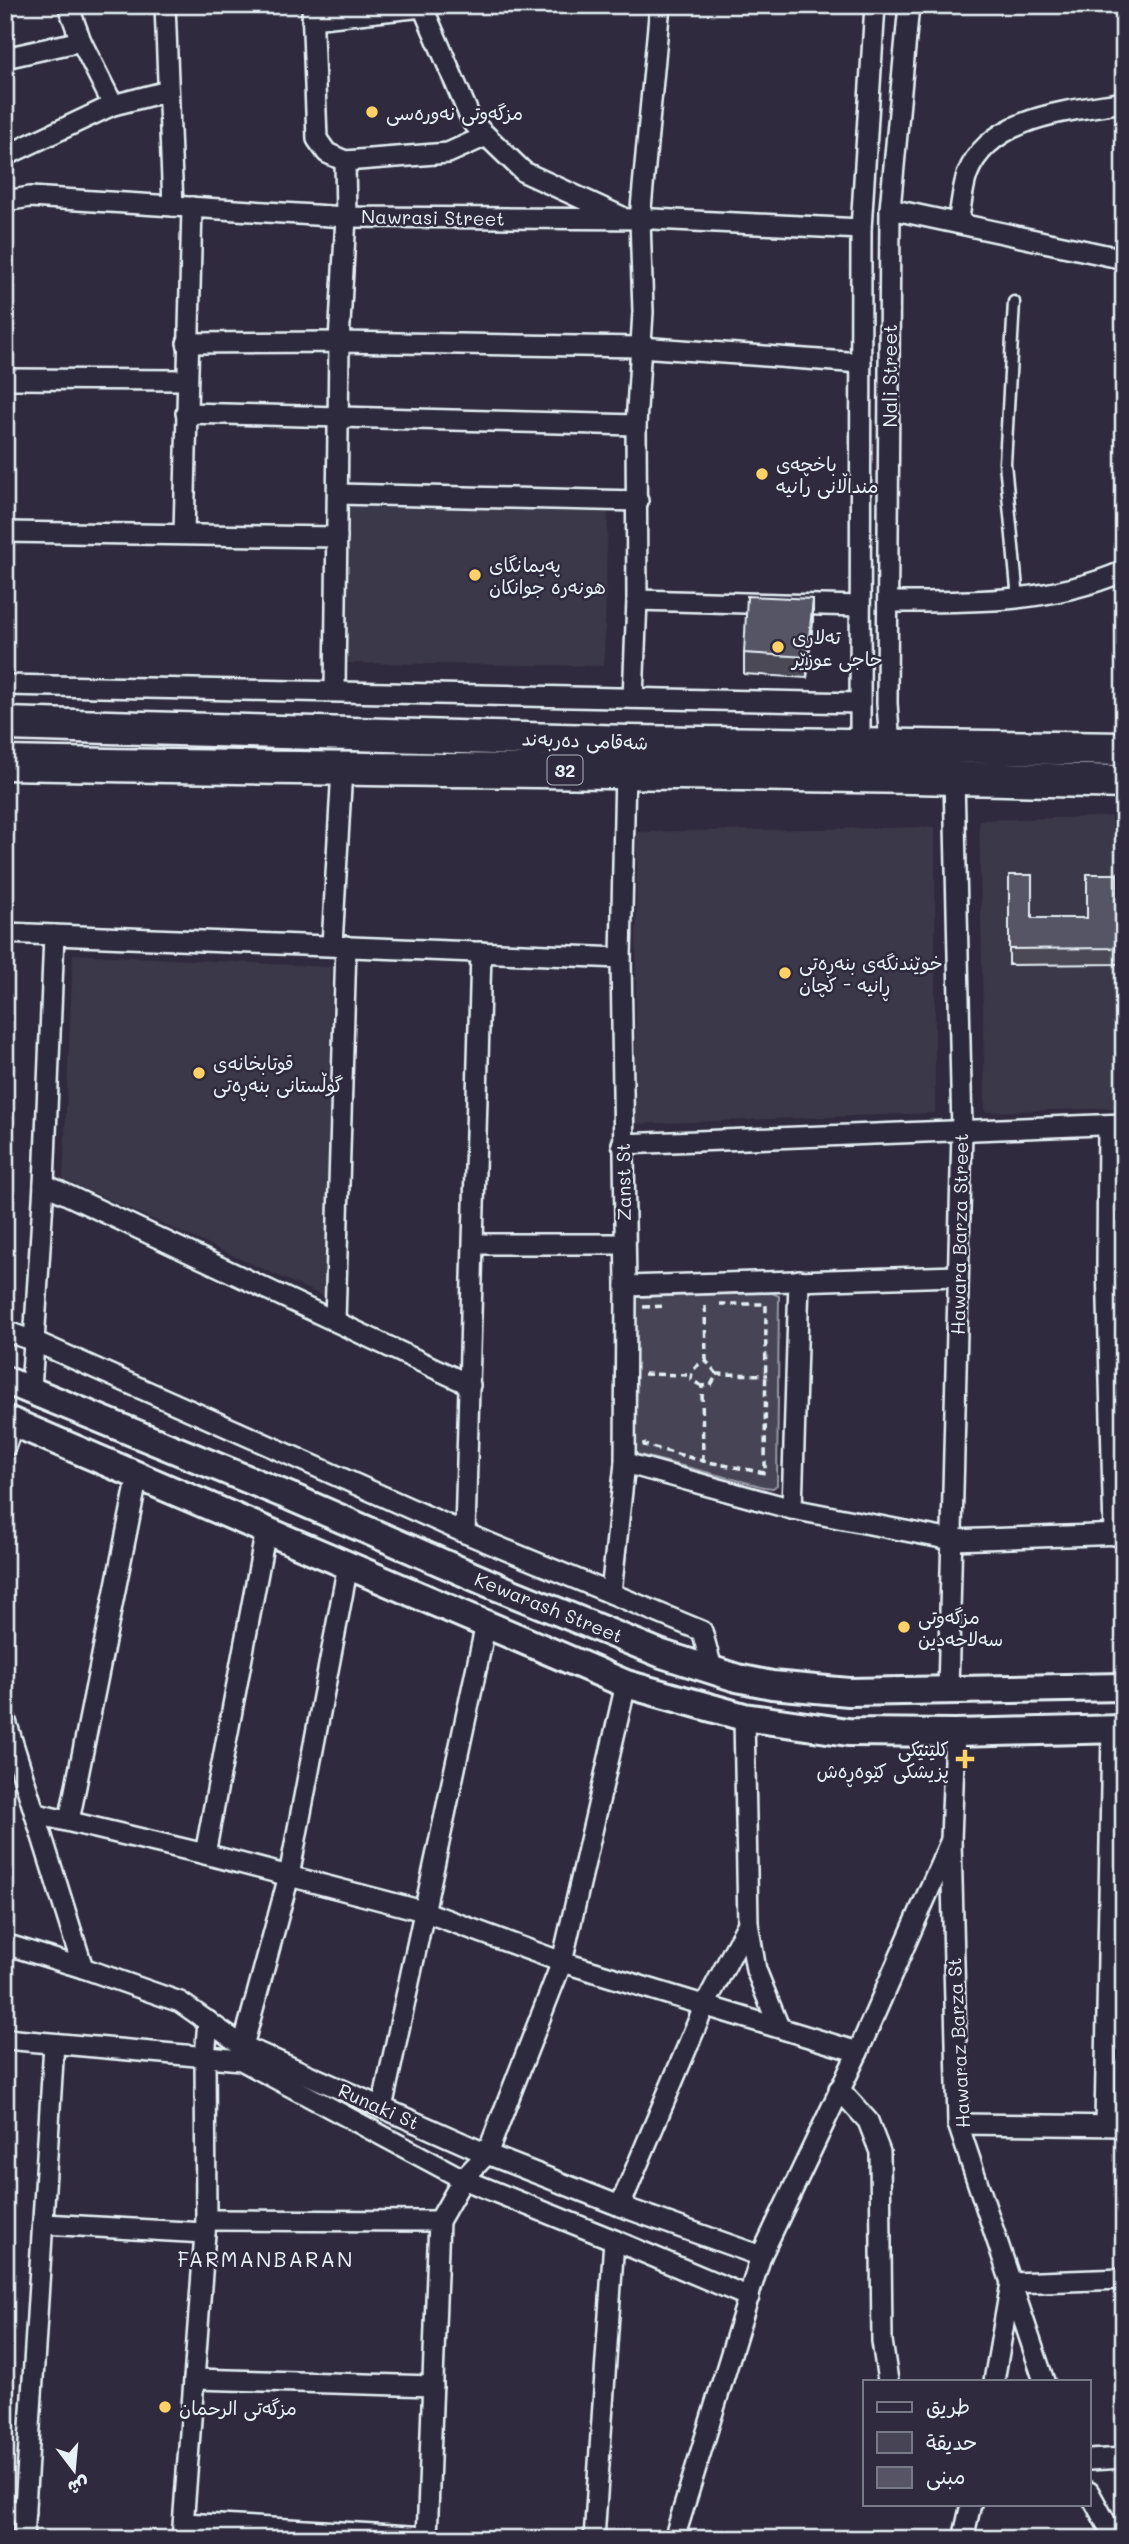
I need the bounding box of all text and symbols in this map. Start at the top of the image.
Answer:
place label: مزگەوتی نەورەسی [386,100,523,126]
marker: مزگەوتی نەورەسی [364,104,380,120]
street label: Nawrasi Street [361,203,505,231]
street label: Nali Street [877,325,902,428]
place label: باخچەی منداڵانی رانیە [776,451,878,499]
marker: باخچەی منداڵانی رانیە [754,466,770,482]
place label: پەیمانگای هونەرە جوانکان [489,552,606,599]
marker: پەیمانگای هونەرە جوانکان [467,567,483,583]
place label: تەلاری حاجی عوزێر [790,624,883,672]
marker: تەلاری حاجی عوزێر [770,639,786,655]
street label: شەقامی دەربەند [521,725,649,756]
road number: 32 [548,756,582,784]
place label: خوێندنگەی بنەڕەتی ڕانیە - کچان [799,950,943,1002]
marker: خوێندنگەی بنەڕەتی ڕانیە - کچان [777,965,793,981]
place label: قوتابخانه‌ی گوڵستانی بنه‌ڕه‌تی [213,1050,343,1102]
marker: قوتابخانه‌ی گوڵستانی بنه‌ڕه‌تی [191,1065,207,1081]
street label: Hawara Barza Street [945,1133,973,1335]
street label: Zanst St [610,1143,636,1221]
street label: Kewarash Street [471,1566,627,1648]
place label: مزگەوتی سەلاحەدین [918,1604,1003,1651]
marker: مزگەوتی سەلاحەدین [896,1619,912,1635]
place label: كلینیكی پزیشكی كێوەڕەش [816,1736,949,1788]
marker: كلینیكی پزیشكی كێوەڕەش [955,1749,975,1769]
street label: Hawaraz Barza St [941,1957,975,2129]
street label: Runaki St [335,2077,423,2135]
district label: FARMANBARAN [177,2245,355,2272]
legend [863,2380,1090,2506]
text: طريق [926,2392,970,2419]
place label: مزگەتی الرحمان [179,2395,297,2421]
marker: مزگەتی الرحمان [157,2399,173,2415]
text: حديقة [926,2428,977,2455]
north arrow [38,2436,108,2506]
text: مبنى [926,2462,965,2491]
text: ش [65,2472,92,2502]

